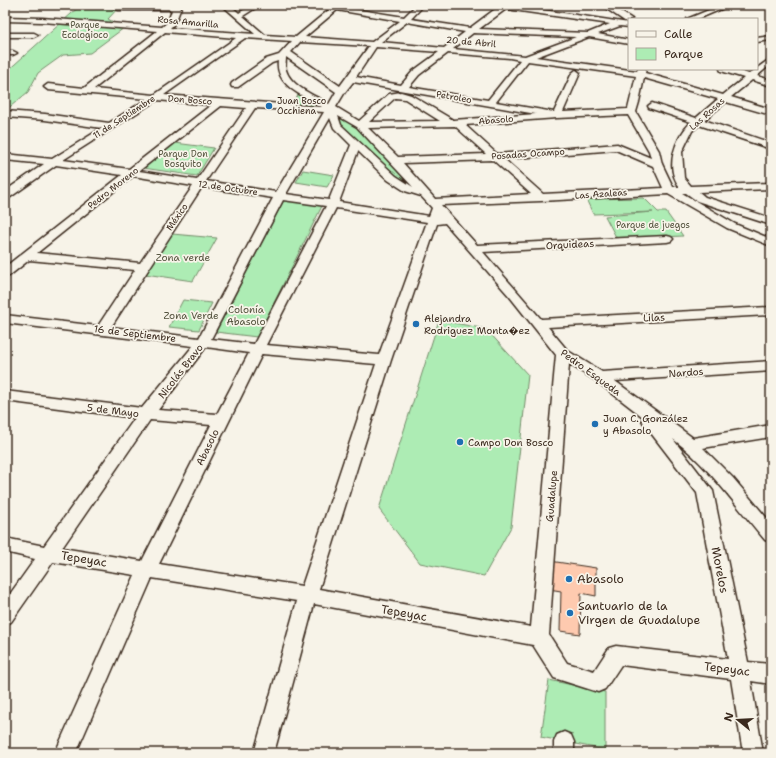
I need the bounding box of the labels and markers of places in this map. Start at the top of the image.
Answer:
place label: Juan Bosco Occhiena [277,95,326,117]
marker: Juan Bosco Occhiena [264,101,274,111]
place label: Alejandra Rodriguez Monta�ez [424,312,530,337]
marker: Alejandra Rodriguez Monta�ez [411,319,421,329]
place label: Juan C. González y Abasolo [603,412,688,437]
marker: Juan C. González y Abasolo [590,419,600,429]
place label: Campo Don Bosco [468,436,553,449]
marker: Campo Don Bosco [455,437,465,447]
place label: Abasolo [577,571,624,587]
marker: Abasolo [564,574,574,584]
place label: Santuario de la Virgen de Guadalupe [578,598,701,628]
marker: Santuario de la Virgen de Guadalupe [565,608,575,618]

